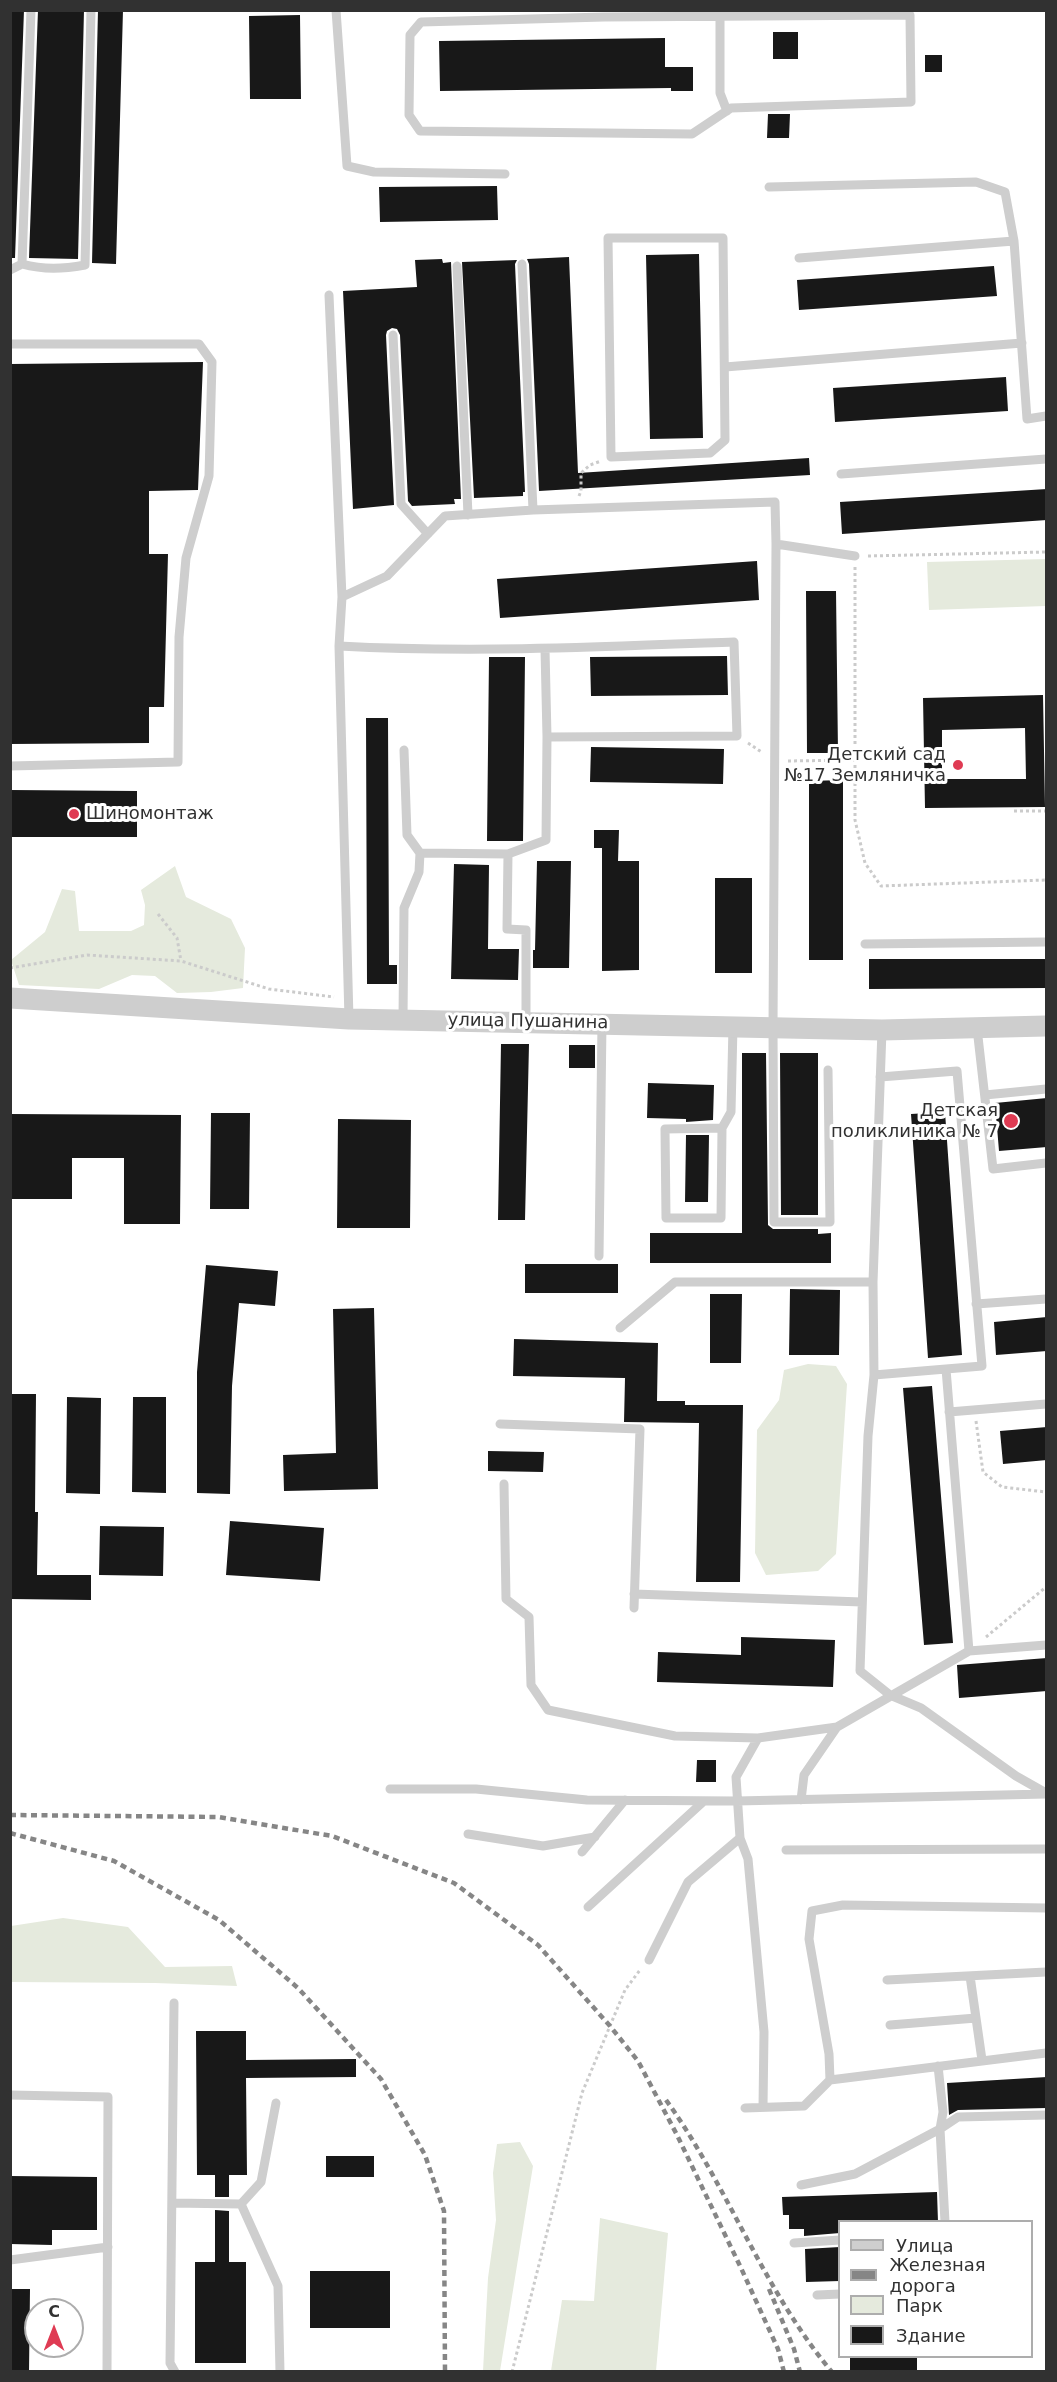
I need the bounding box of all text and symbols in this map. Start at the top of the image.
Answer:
place label: Детский сад №17 Земляничка [784,744,946,786]
marker: Детский сад №17 Земляничка [951,758,965,772]
place label: Шиномонтаж [86,803,214,825]
marker: Шиномонтаж [67,807,81,821]
street label: улица Пушанина [447,1010,609,1034]
place label: Детская поликлиника № 7 [831,1100,998,1142]
marker: Детская поликлиника № 7 [1002,1112,1020,1130]
legend [838,2220,1033,2358]
text: Улица [896,2235,953,2256]
text: Железная дорога [889,2254,986,2296]
text: Парк [896,2295,943,2316]
north arrow [24,2298,84,2358]
text: С [48,2302,60,2321]
text: Здание [896,2325,966,2346]

